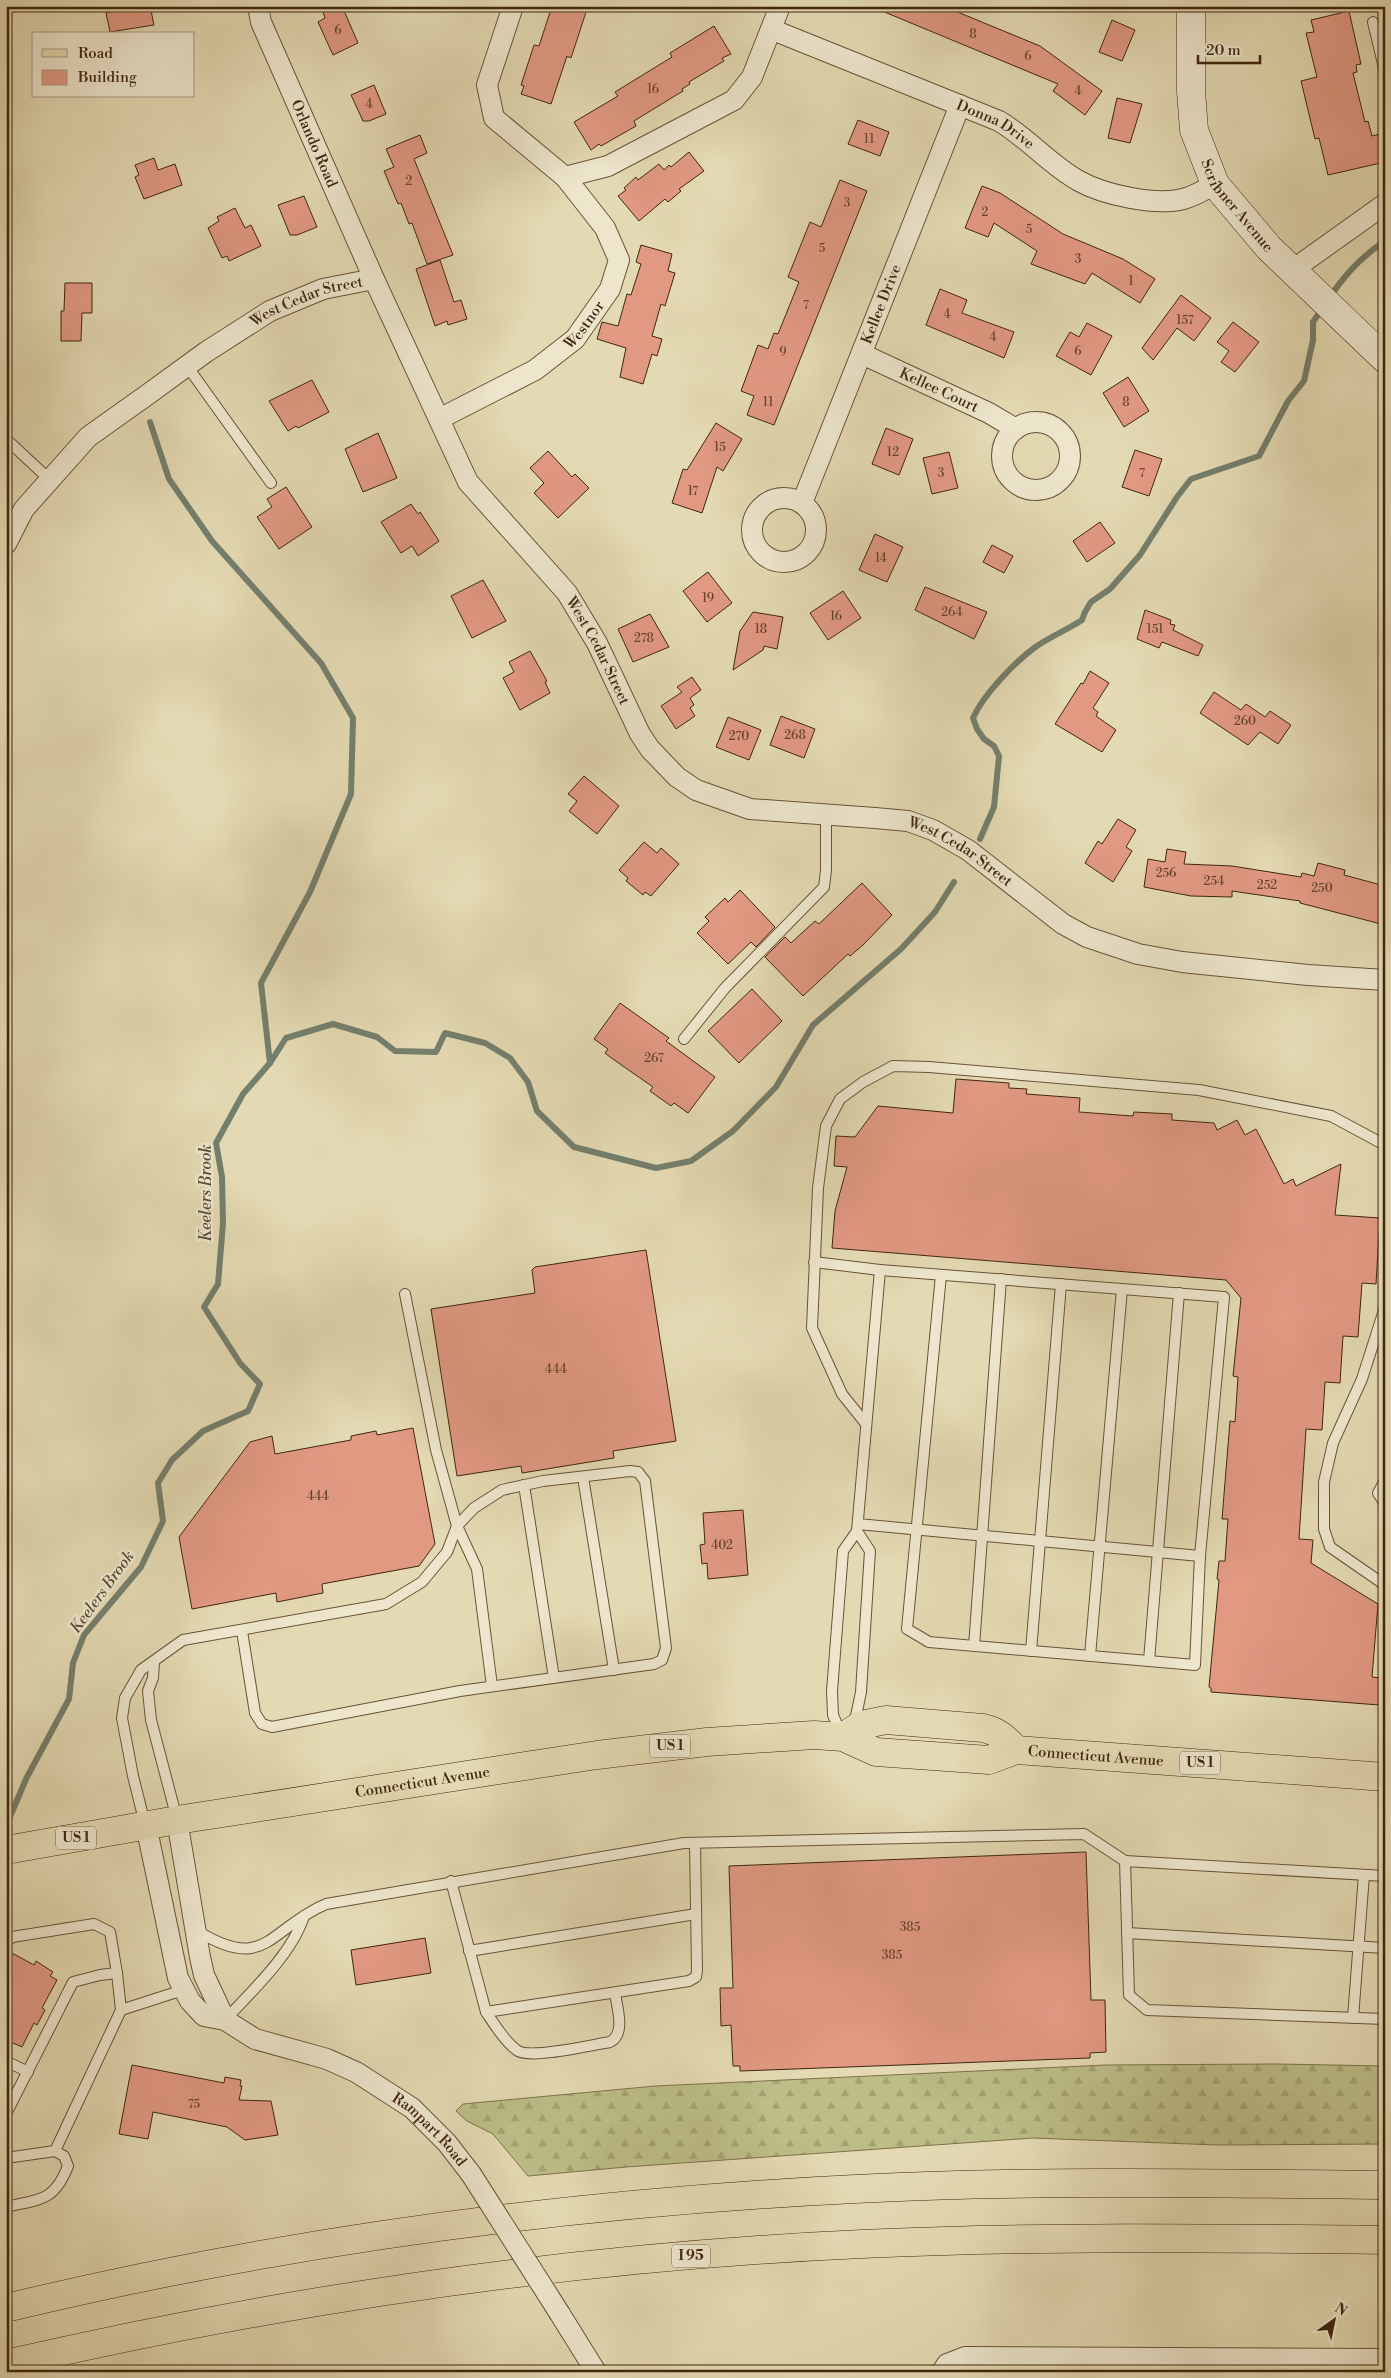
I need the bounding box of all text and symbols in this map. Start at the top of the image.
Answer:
house number: 6 [334,23,342,38]
house number: 8 [969,27,977,42]
legend [32,32,195,98]
scale bar [1198,32,1261,64]
text: 20 m [1206,41,1241,60]
text: Road [78,44,113,63]
house number: 6 [1024,49,1032,64]
text: Building [77,68,137,87]
house number: 16 [647,82,659,97]
house number: 4 [1074,84,1082,99]
street label: Donna Drive [954,95,1039,153]
street label: Orlando Road [287,97,342,191]
house number: 4 [365,97,373,112]
house number: 11 [864,132,875,147]
street label: Scribner Avenue [1197,156,1278,256]
house number: 2 [406,174,413,189]
house number: 3 [844,196,851,211]
house number: 2 [982,205,989,220]
house number: 5 [1026,222,1033,237]
house number: 5 [819,241,826,256]
house number: 3 [1075,252,1082,267]
street label: Kellee Drive [857,262,905,347]
street label: West Cedar Street [246,272,365,331]
house number: 1 [1128,274,1134,289]
street label: Westnor [559,297,609,354]
house number: 7 [803,298,809,313]
house number: 4 [943,307,951,322]
house number: 157 [1176,313,1194,328]
house number: 4 [989,330,997,345]
house number: 6 [1074,344,1082,359]
house number: 9 [779,345,787,360]
street label: Kellee Court [896,363,982,417]
house number: 11 [763,395,774,410]
house number: 8 [1122,395,1130,410]
house number: 15 [714,440,726,455]
house number: 12 [887,445,899,460]
house number: 3 [938,466,945,481]
house number: 7 [1139,466,1145,481]
house number: 17 [688,484,698,499]
house number: 14 [875,551,887,566]
house number: 19 [702,591,714,606]
street label: West Cedar Street [561,592,635,708]
house number: 264 [941,605,963,620]
house number: 16 [830,609,842,624]
house number: 18 [755,622,767,637]
house number: 151 [1147,622,1164,637]
house number: 278 [634,631,654,646]
house number: 260 [1234,714,1256,729]
house number: 268 [784,728,806,743]
house number: 270 [729,729,749,744]
street label: West Cedar Street [905,812,1017,891]
house number: 256 [1156,866,1176,881]
house number: 254 [1204,874,1224,889]
house number: 252 [1257,878,1277,893]
house number: 250 [1311,881,1333,896]
house number: 267 [644,1051,664,1066]
water label: Keelers Brook [196,1144,216,1242]
house number: 444 [545,1362,567,1377]
house number: 444 [307,1489,329,1504]
house number: 402 [711,1538,733,1553]
water label: Keelers Brook [65,1547,139,1637]
road number: US 1 [650,1734,690,1758]
street label: Connecticut Avenue [1027,1741,1164,1770]
road number: US 1 [1180,1752,1220,1775]
street label: Connecticut Avenue [354,1762,491,1802]
road number: US 1 [56,1826,96,1850]
house number: 385 [900,1920,921,1935]
house number: 385 [882,1948,903,1963]
street label: Rampart Road [389,2088,471,2170]
house number: 75 [188,2097,201,2112]
road number: I 95 [672,2244,710,2268]
north arrow [1308,2296,1358,2346]
text: N [1331,2299,1350,2321]

